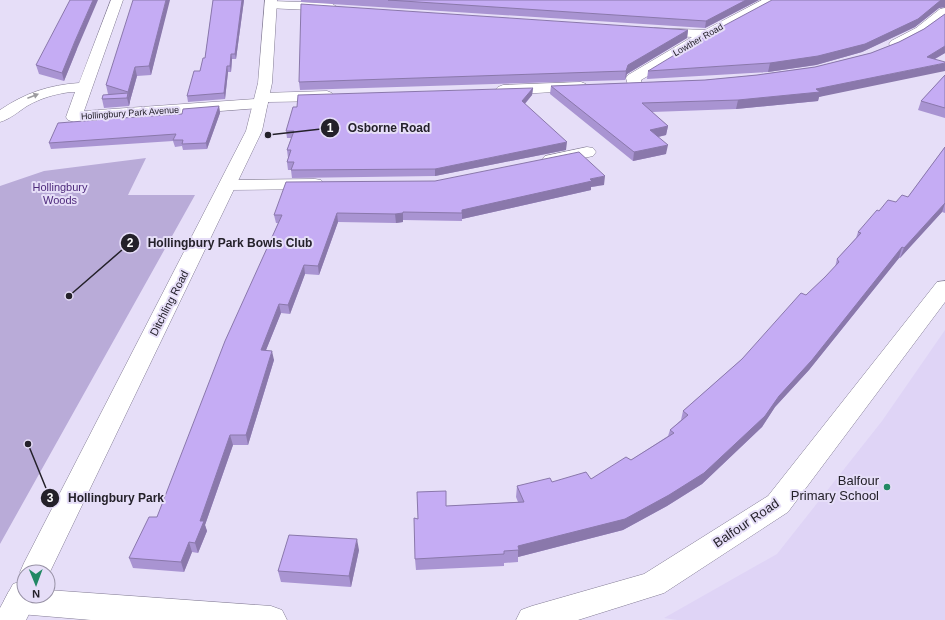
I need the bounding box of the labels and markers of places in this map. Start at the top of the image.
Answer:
callout: Osborne Road [320,116,438,140]
callout: Hollingbury Park Bowls Club [120,231,321,255]
place label: Balfour Primary School [791,473,880,503]
marker: Balfour Primary School [882,482,892,492]
callout: Hollingbury Park [40,486,172,510]

